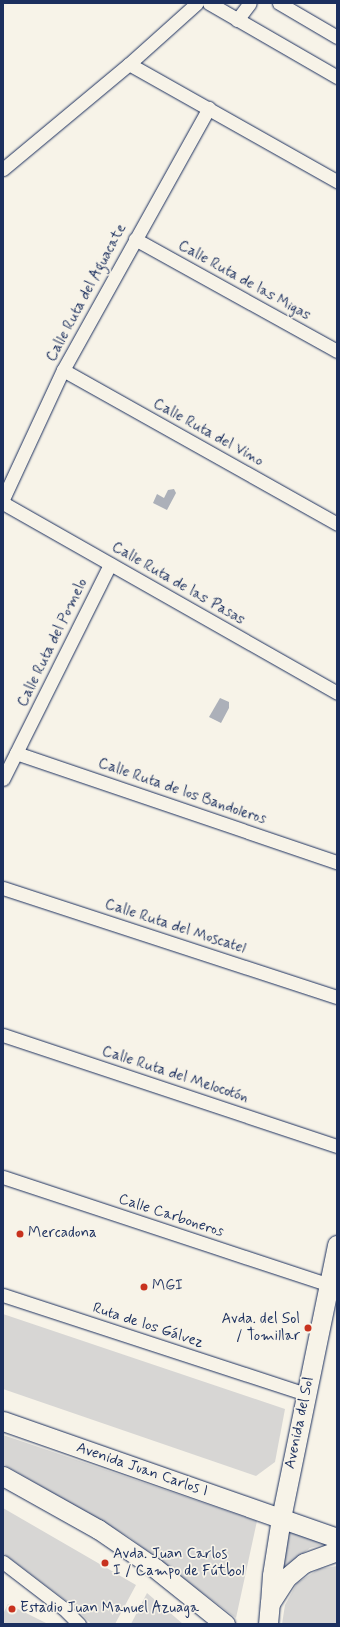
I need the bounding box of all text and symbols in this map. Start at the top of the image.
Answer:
street label: Calle Ruta del Aguacate [44,223,130,363]
street label: Calle Ruta de las Migas [176,238,312,324]
street label: Calle Ruta del Vino [152,397,264,469]
street label: Calle Ruta de las Pasas [111,540,245,628]
street label: Calle Ruta del Pomelo [16,579,90,707]
street label: Calle Ruta de los Bandoleros [96,755,268,829]
street label: Calle Ruta del Moscatel [102,895,248,959]
street label: Calle Ruta del Melocotón [99,1043,251,1107]
street label: Calle Carboneros [117,1191,225,1241]
place label: Mercadona [28,1225,97,1243]
marker: Mercadona [15,1229,25,1239]
place label: MGI [152,1278,183,1296]
marker: MGI [139,1282,149,1292]
street label: Ruta de los Gálvez [91,1300,205,1352]
place label: Avda. del Sol / Tomillar [221,1310,300,1345]
marker: Avda. del Sol / Tomillar [303,1323,313,1333]
street label: Avenida del Sol [281,1375,319,1471]
street label: Avenida Juan Carlos I [72,1438,212,1502]
place label: Avda. Juan Carlos I / Campo de Fútbol [113,1545,244,1580]
marker: Avda. Juan Carlos I / Campo de Fútbol [100,1558,110,1568]
place label: Estadio Juan Manuel Azuaga [20,1600,197,1618]
marker: Estadio Juan Manuel Azuaga [7,1604,17,1614]

